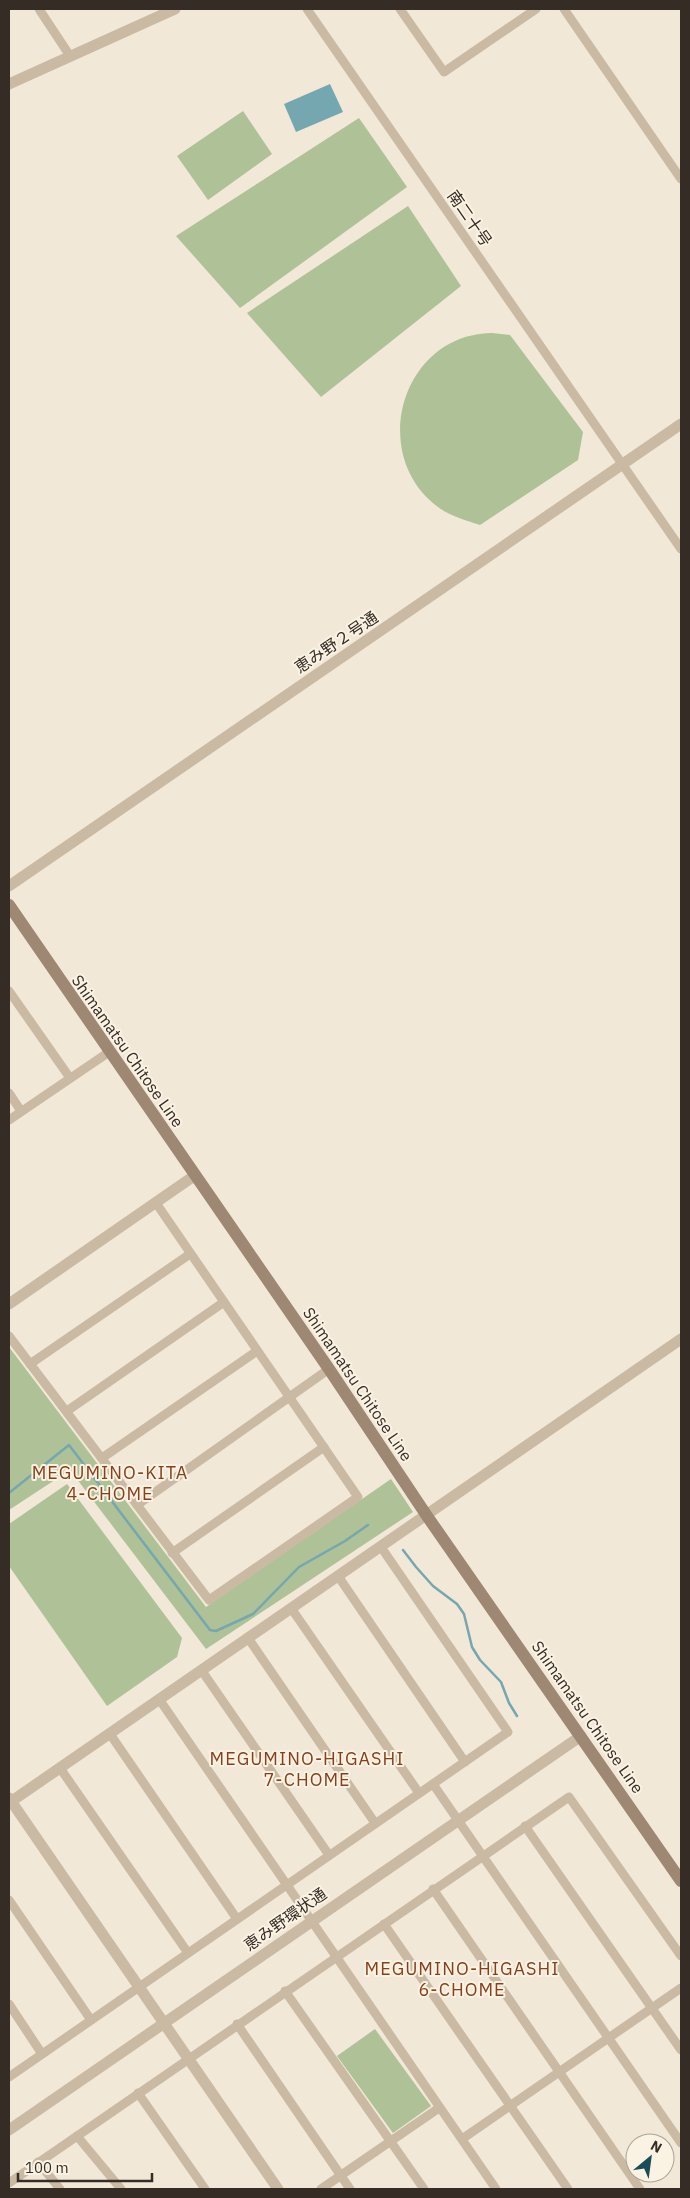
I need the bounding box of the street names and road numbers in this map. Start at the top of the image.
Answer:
street label: 南二十号 [443,186,497,250]
street label: 恵み野２号通 [291,607,381,677]
street label: Shimamatsu Chitose Line [68,971,188,1131]
street label: Shimamatsu Chitose Line [299,1303,417,1465]
street label: Shimamatsu Chitose Line [528,1637,648,1797]
street label: 恵み野環状通 [240,1883,330,1955]

